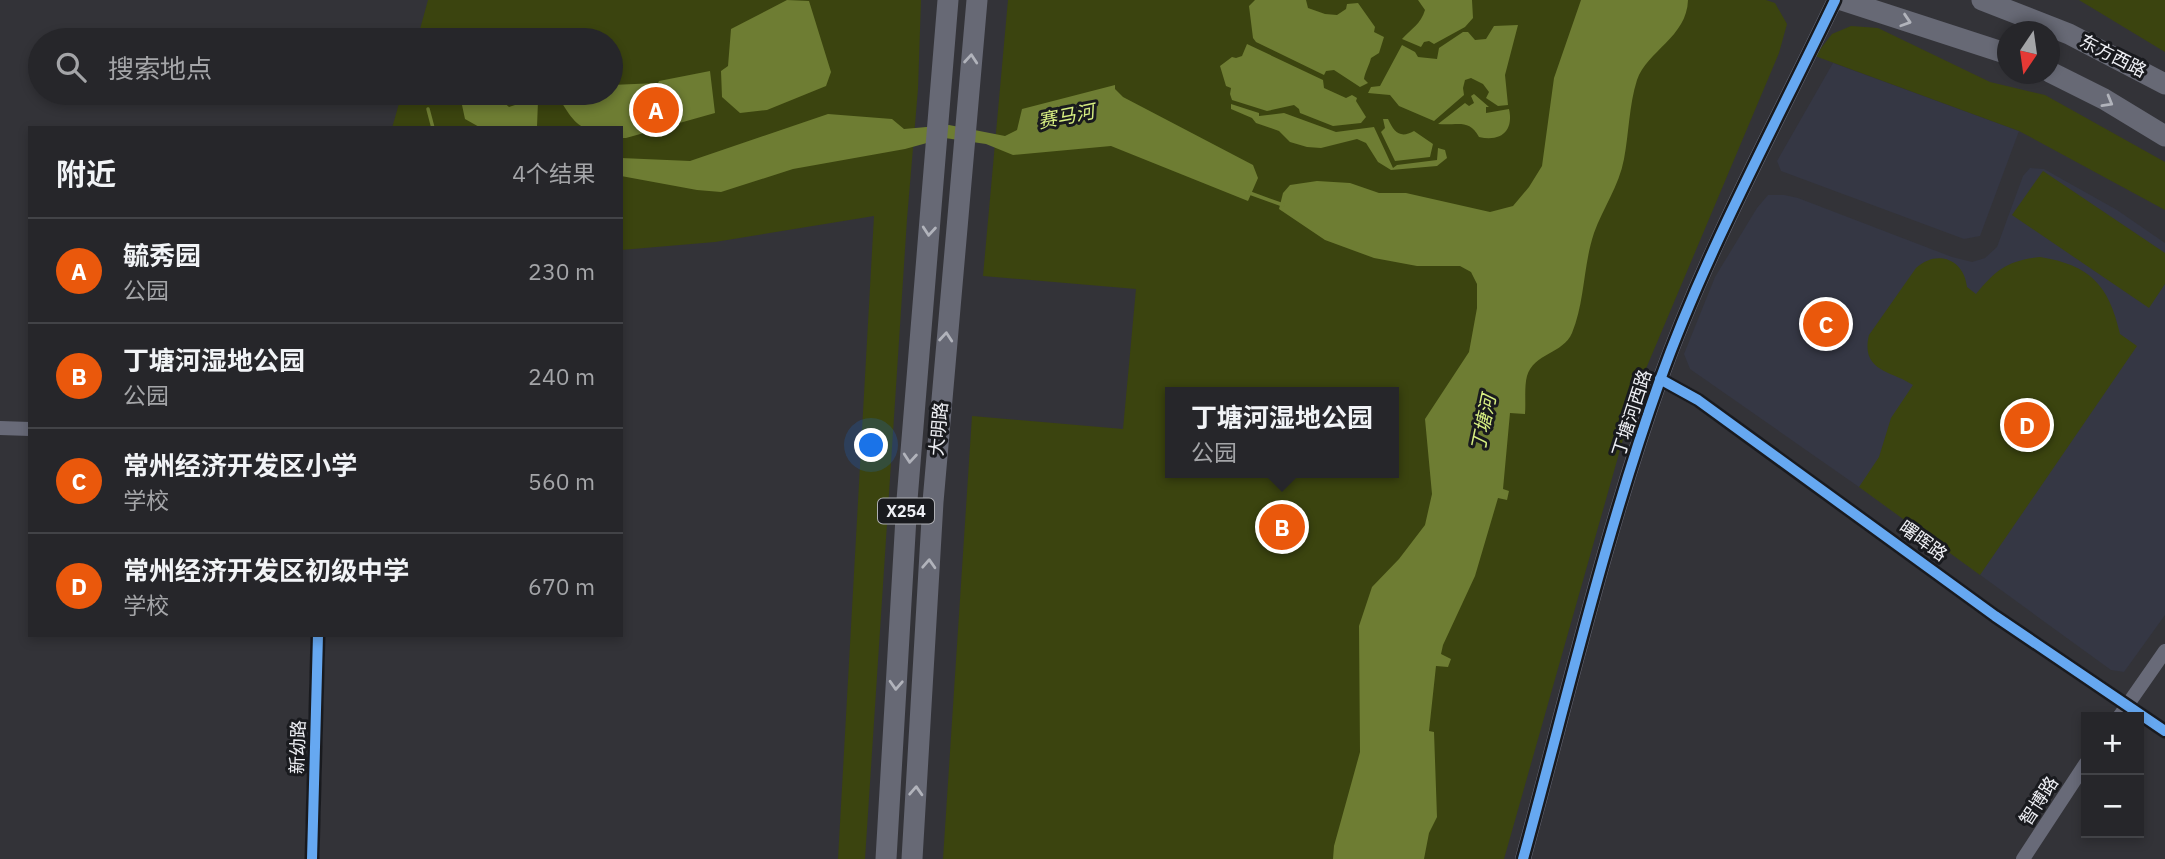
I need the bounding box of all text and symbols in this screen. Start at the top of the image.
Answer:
one-way arrow [1900,13,1912,27]
north arrow [1997,21,2060,84]
search box [28,28,623,105]
street label: 东方西路 [2076,29,2151,82]
icon: search [52,48,90,86]
text: 搜索地点 [108,51,212,85]
one-way arrow [963,53,978,64]
pin: A [633,84,679,136]
one-way arrow [2101,94,2114,107]
water label: 赛马河 [1036,98,1100,133]
text: 附近 [56,154,116,193]
text: 4个结果 [512,158,595,188]
one-way arrow [922,226,937,237]
text: 毓秀园 [123,238,201,272]
text: A [71,256,87,286]
text: 230 m [528,256,595,286]
text: 公园 [123,275,169,305]
pin: C [1803,298,1849,350]
one-way arrow [938,331,953,342]
text: 丁塘河湿地公园 [123,343,305,377]
text: B [71,361,87,391]
text: 240 m [528,361,595,391]
street label: 丁塘河西路 [1607,366,1656,459]
text: 公园 [123,380,169,410]
popup [1165,387,1399,478]
water label: 丁塘河 [1465,389,1501,453]
pin: D [2004,399,2050,451]
text: 丁塘河湿地公园 [1191,400,1373,434]
street label: 大明路 [925,401,952,457]
your location [854,428,888,462]
text: 公园 [1191,437,1237,467]
text: 常州经济开发区小学 [123,448,357,482]
one-way arrow [903,452,918,463]
text: C [72,466,86,496]
text: 560 m [528,466,595,496]
text: 学校 [123,485,169,515]
road number: X254 [878,498,934,524]
pin: B [1259,501,1305,553]
street label: 曙晖路 [1895,515,1952,566]
text: 常州经济开发区初级中学 [123,553,409,587]
one-way arrow [921,558,936,569]
text: D [71,571,87,601]
text: 670 m [528,571,595,601]
text: 学校 [123,590,169,620]
one-way arrow [889,679,904,690]
map controls [2081,712,2144,838]
button: + [2081,712,2144,775]
street label: 新幼路 [285,720,310,774]
street label: 智博路 [2014,772,2063,830]
button: − [2081,775,2144,838]
one-way arrow [908,785,923,796]

